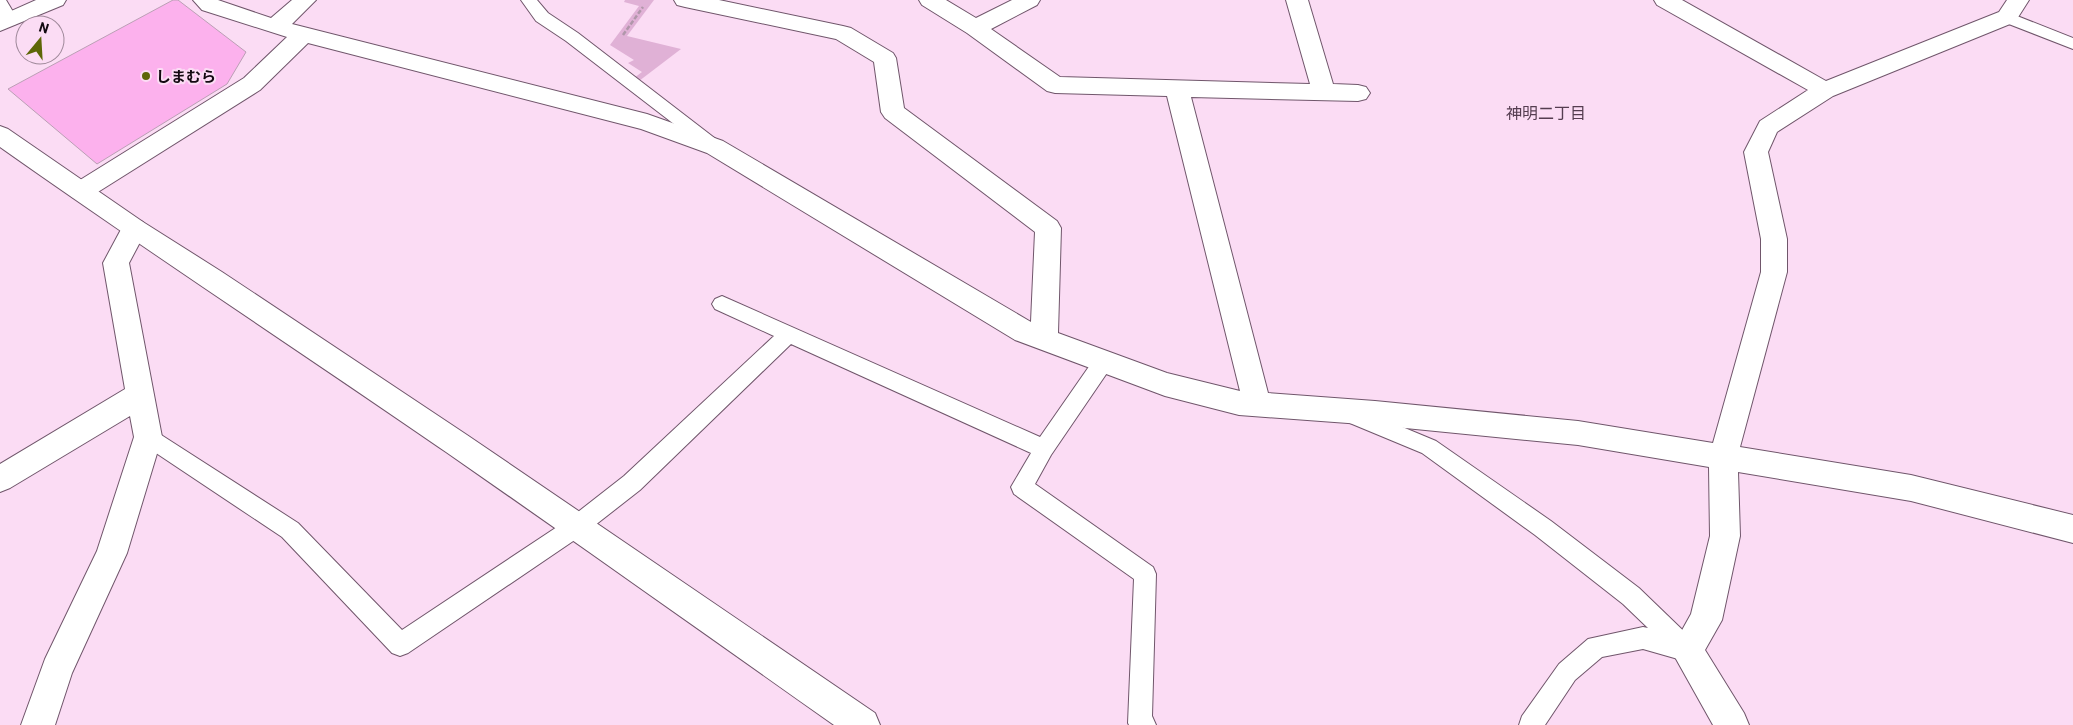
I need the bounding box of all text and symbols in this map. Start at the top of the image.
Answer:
north arrow [15,15,65,65]
text: N [37,18,51,37]
place label: しまむら [156,67,216,85]
marker: しまむら [140,70,152,82]
district label: 神明二丁目 [1506,103,1586,122]

